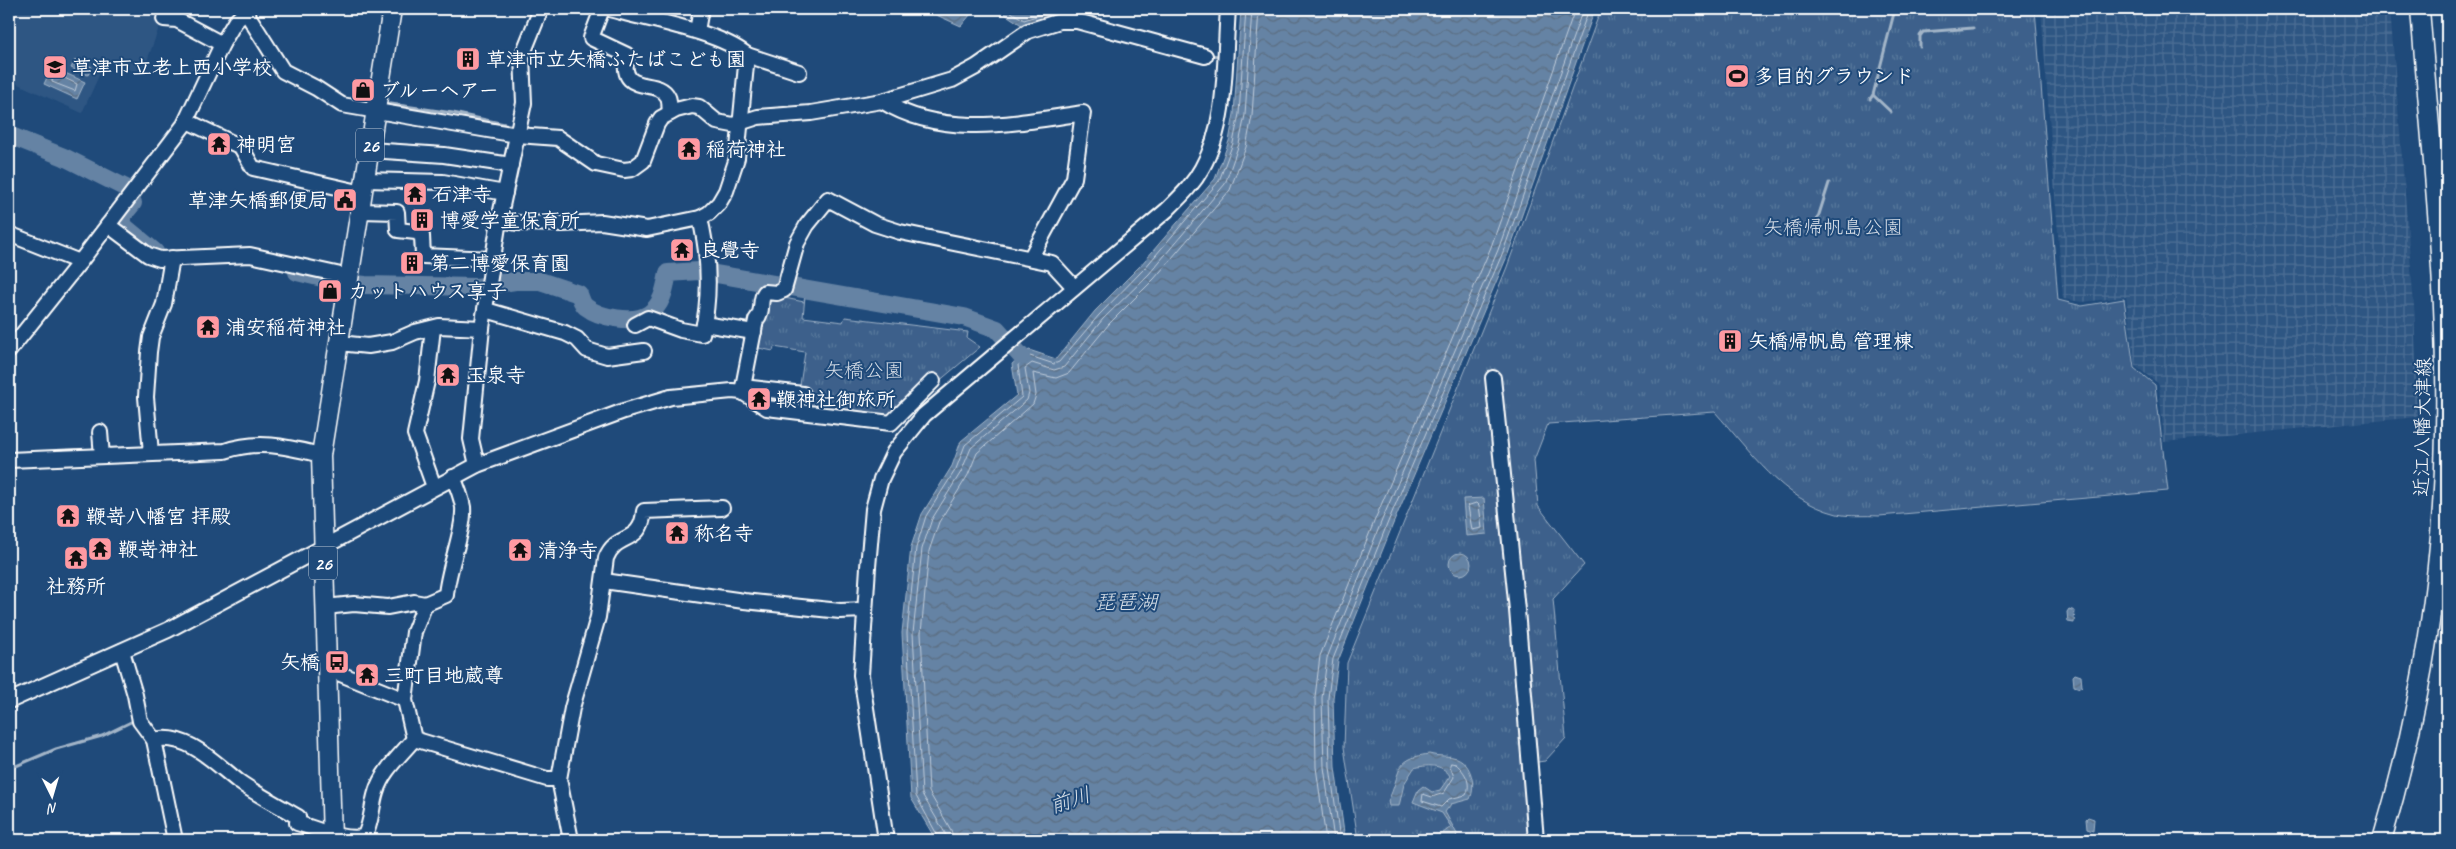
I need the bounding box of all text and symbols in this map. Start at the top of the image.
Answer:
building icon: 草津市立矢橋ふたばこども園 [455,46,481,72]
place label: 草津市立矢橋ふたばこども園 [486,47,746,72]
school or university icon: 草津市立老上西小学校 [42,54,68,80]
place label: 草津市立老上西小学校 [72,55,272,80]
sports icon: 多目的グラウンド [1724,63,1750,89]
place label: 多目的グラウンド [1754,64,1914,89]
shop icon: ブルーヘアー [350,77,376,103]
place label: ブルーヘアー [380,78,499,103]
road number: 26 [356,128,384,162]
temple icon: 神明宮 [206,131,232,157]
place label: 神明宮 [236,132,296,157]
temple icon: 稲荷神社 [676,136,702,162]
place label: 稲荷神社 [706,137,786,162]
temple icon: 石津寺 [402,181,428,207]
place label: 石津寺 [432,182,492,207]
public building icon: 草津矢橋郵便局 [332,187,358,213]
place label: 草津矢橋郵便局 [188,188,328,213]
building icon: 博愛学童保育所 [409,207,435,233]
place label: 博愛学童保育所 [440,208,580,233]
park label: 矢橋帰帆島公園 [1763,215,1903,240]
temple icon: 良覺寺 [669,237,695,263]
place label: 良覺寺 [700,238,760,263]
building icon: 第二博愛保育園 [399,250,425,276]
place label: 第二博愛保育園 [430,251,570,276]
shop icon: カットハウス享子 [317,278,343,304]
place label: カットハウス享子 [348,279,507,304]
temple icon: 浦安稲荷神社 [195,314,221,340]
place label: 浦安稲荷神社 [226,315,346,340]
building icon: 矢橋帰帆島 管理棟 [1717,328,1743,354]
place label: 矢橋帰帆島 管理棟 [1748,329,1914,354]
street label: 近江八幡大津線 [2409,357,2436,497]
park label: 矢橋公園 [824,358,904,383]
temple icon: 玉泉寺 [435,362,461,388]
place label: 玉泉寺 [466,363,526,388]
temple icon: 鞭神社御旅所 [746,386,772,412]
place label: 鞭神社御旅所 [776,387,896,412]
temple icon: 鞭嵜八幡宮 拝殿 [55,503,81,529]
place label: 鞭嵜八幡宮 拝殿 [86,504,231,529]
temple icon: 称名寺 [664,520,690,546]
place label: 称名寺 [694,521,754,546]
temple icon: 鞭嵜神社 [87,536,113,562]
place label: 鞭嵜神社 [118,537,198,562]
temple icon: 清浄寺 [507,537,533,563]
place label: 清浄寺 [538,538,598,563]
temple icon: 社務所 [63,545,89,571]
road number: 26 [309,546,337,580]
place label: 社務所 [46,574,106,599]
water label: 琵琶湖 [1095,589,1159,615]
bus stop icon: 矢橋 [324,649,350,675]
place label: 矢橋 [280,650,320,675]
temple icon: 三町目地蔵尊 [354,662,380,688]
place label: 三町目地蔵尊 [384,663,504,688]
north arrow [28,772,78,822]
water label: 前川 [1046,781,1094,819]
text: N [46,800,58,818]

